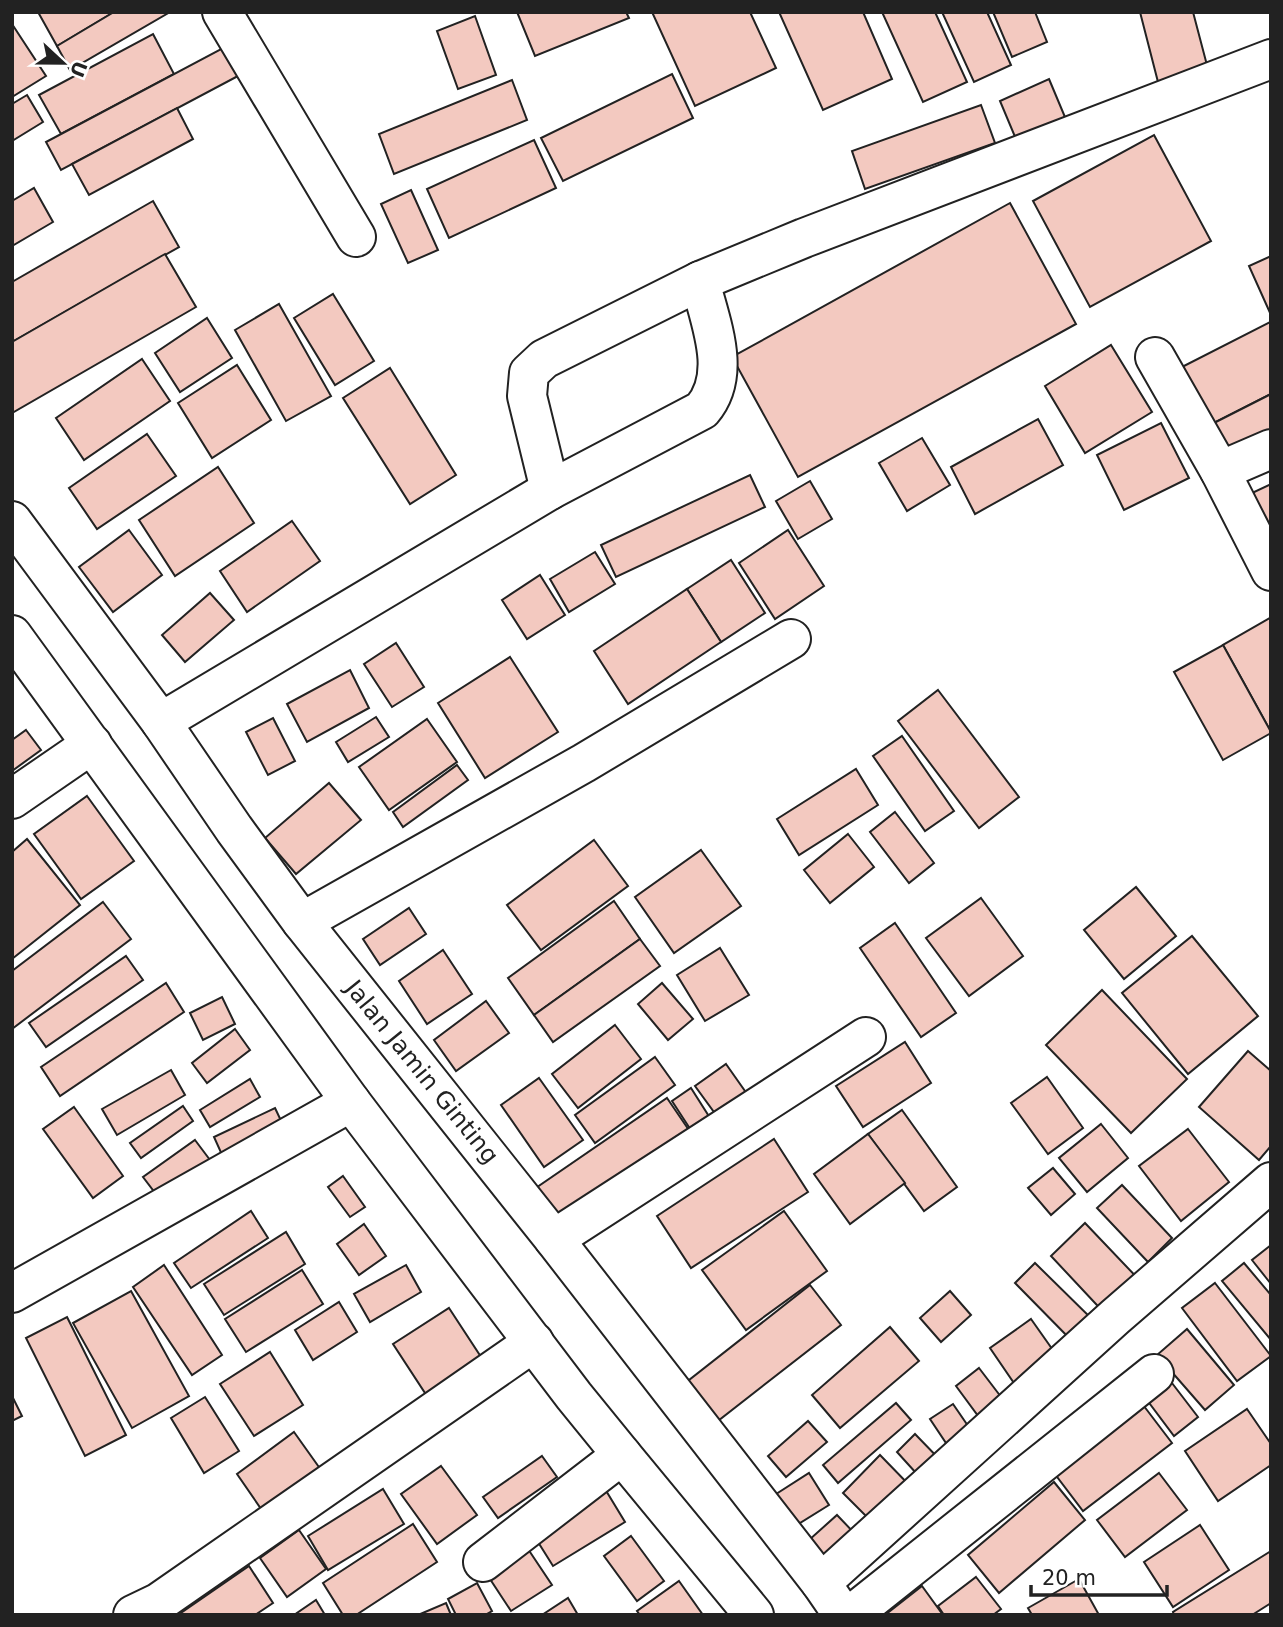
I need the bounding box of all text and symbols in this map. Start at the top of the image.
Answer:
north arrow [28,28,98,98]
text: U [66,58,92,81]
street label: Jalan Jamin Ginting [338,973,505,1169]
scale bar [1031,1554,1168,1598]
text: 20 m [1042,1566,1096,1590]

